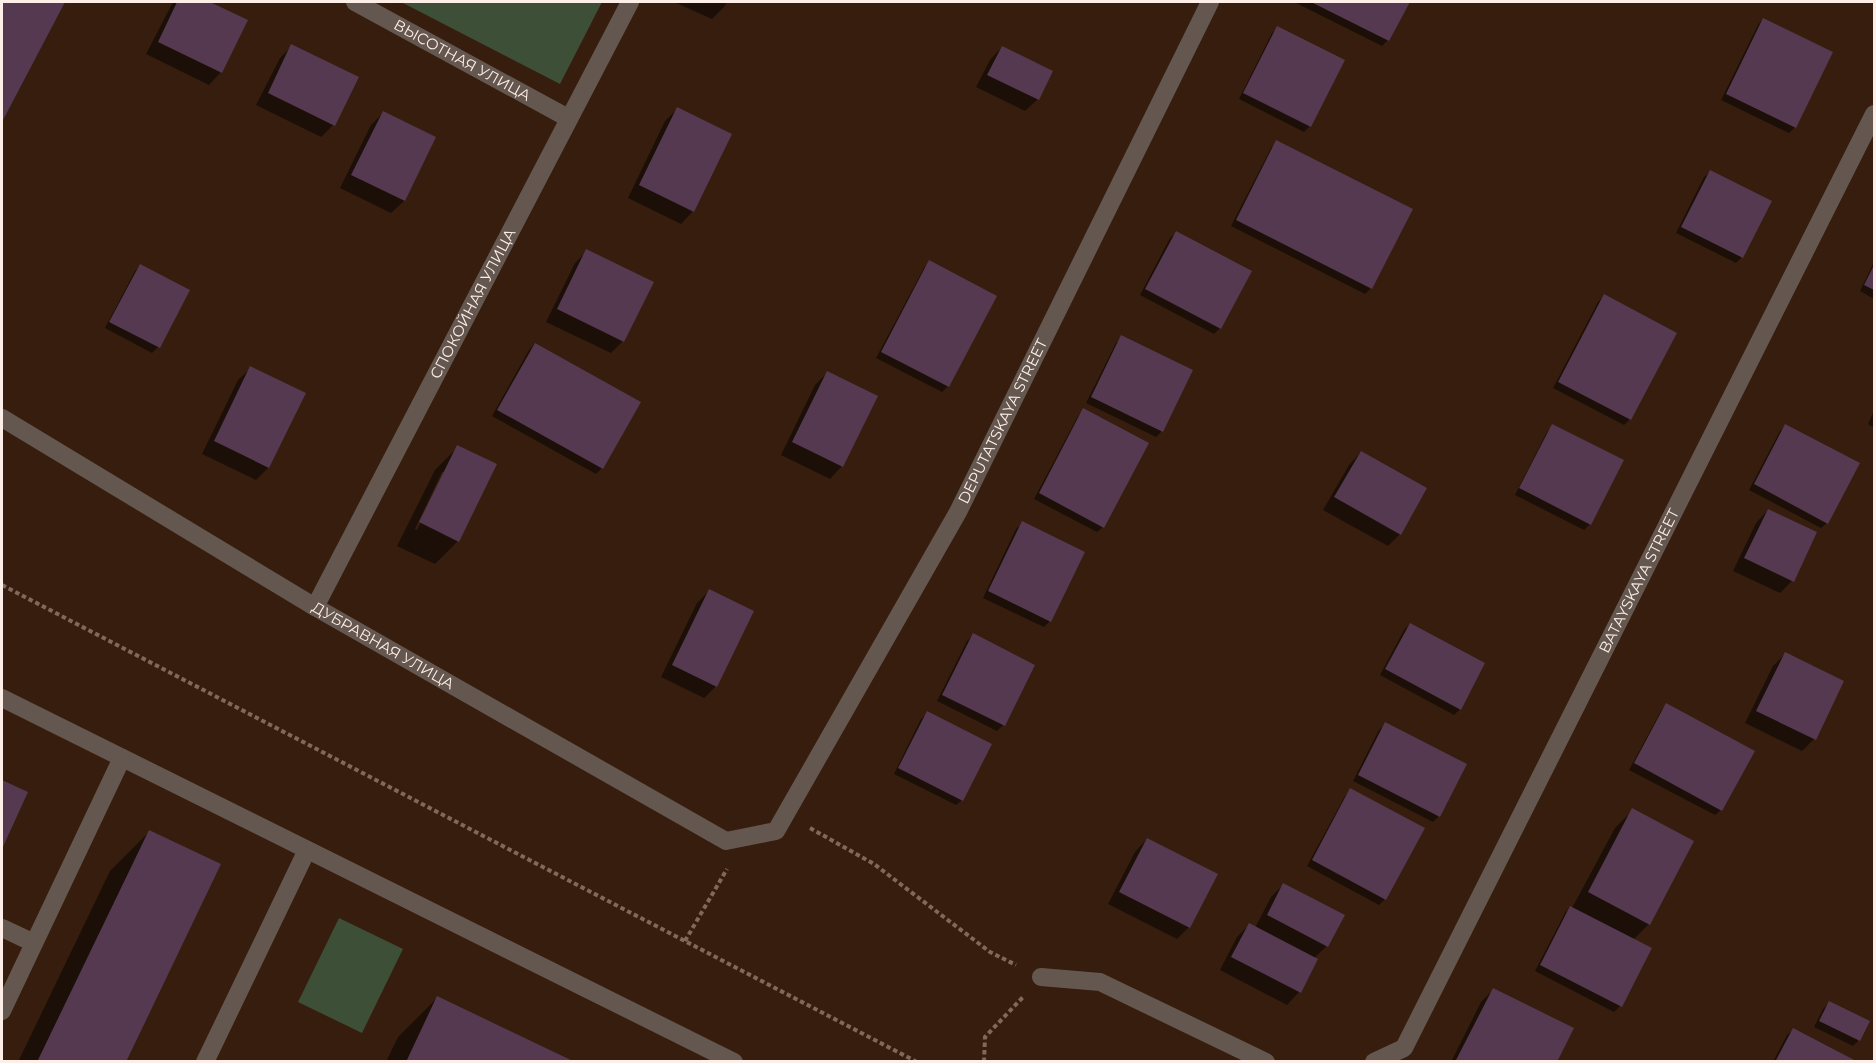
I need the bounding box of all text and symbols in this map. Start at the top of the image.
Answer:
street label: ВЫСОТНАЯ УЛИЦА [391,15,534,105]
street label: СПОКОЙНАЯ УЛИЦА [426,225,519,382]
street label: DEPUTATSKAYA STREET [954,335,1051,507]
street label: BATAYSKAYA STREET [1594,505,1683,656]
street label: ДУБРАВНАЯ УЛИЦА [309,597,458,693]

